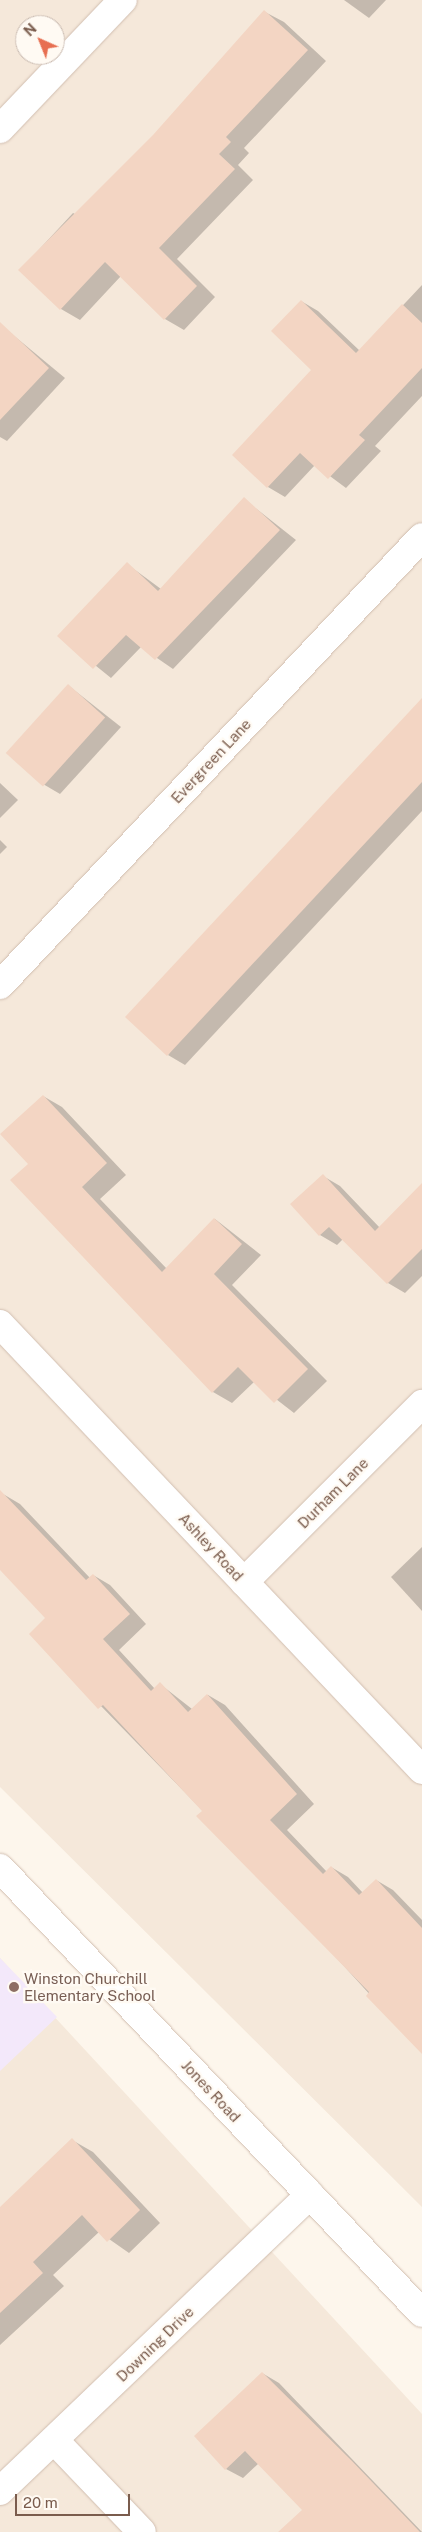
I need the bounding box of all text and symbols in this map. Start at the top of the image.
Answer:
north arrow [15,15,65,65]
text: N [21,20,40,39]
street label: Evergreen Lane [167,715,255,807]
street label: Durham Lane [294,1454,372,1532]
street label: Ashley Road [175,1509,247,1585]
place label: Winston Churchill Elementary School [24,1969,156,2004]
marker: Winston Churchill Elementary School [8,1981,20,1993]
street label: Jones Road [178,2056,244,2126]
street label: Downing Drive [113,2303,197,2385]
scale bar [18,2484,132,2516]
text: 20 m [23,2494,58,2511]

